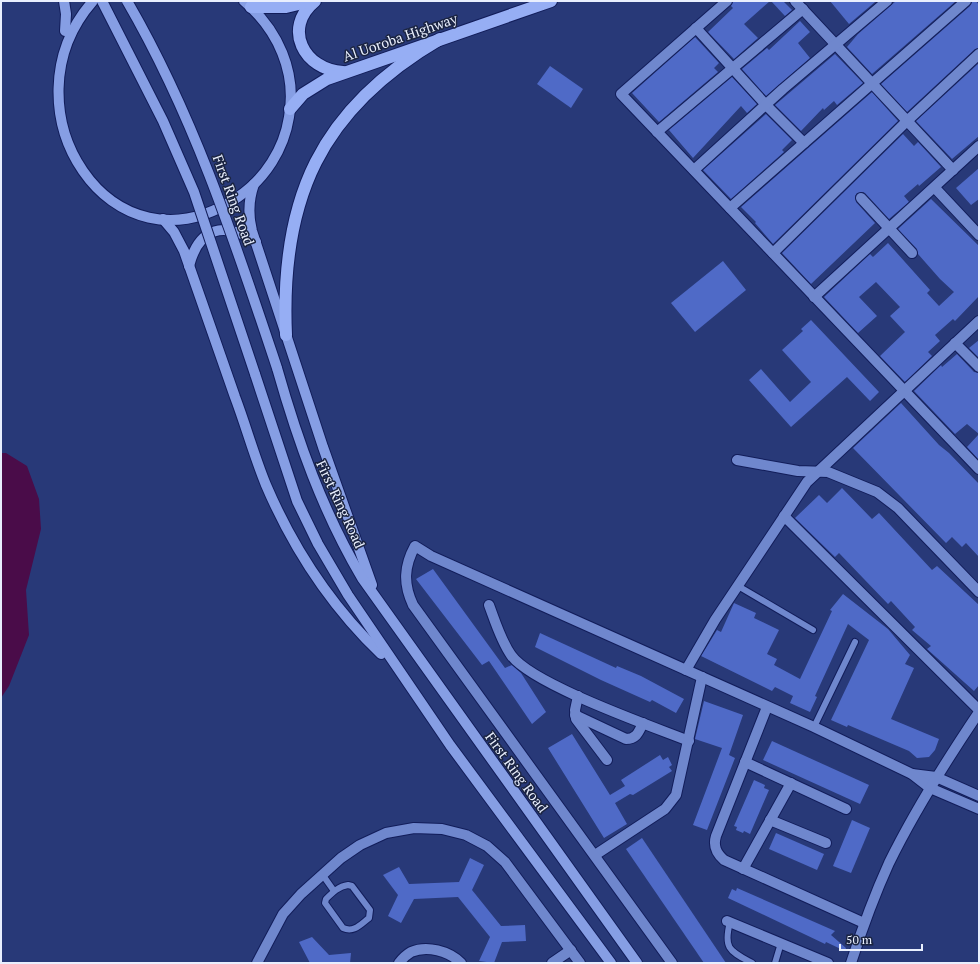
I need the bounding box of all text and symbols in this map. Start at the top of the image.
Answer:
street label: Al Uoroba Highway [340,8,461,65]
street label: First Ring Road [209,152,259,248]
street label: First Ring Road [312,457,370,551]
street label: First Ring Road [481,728,553,816]
scale bar [840,926,922,952]
text: 50 m [846,932,873,947]

